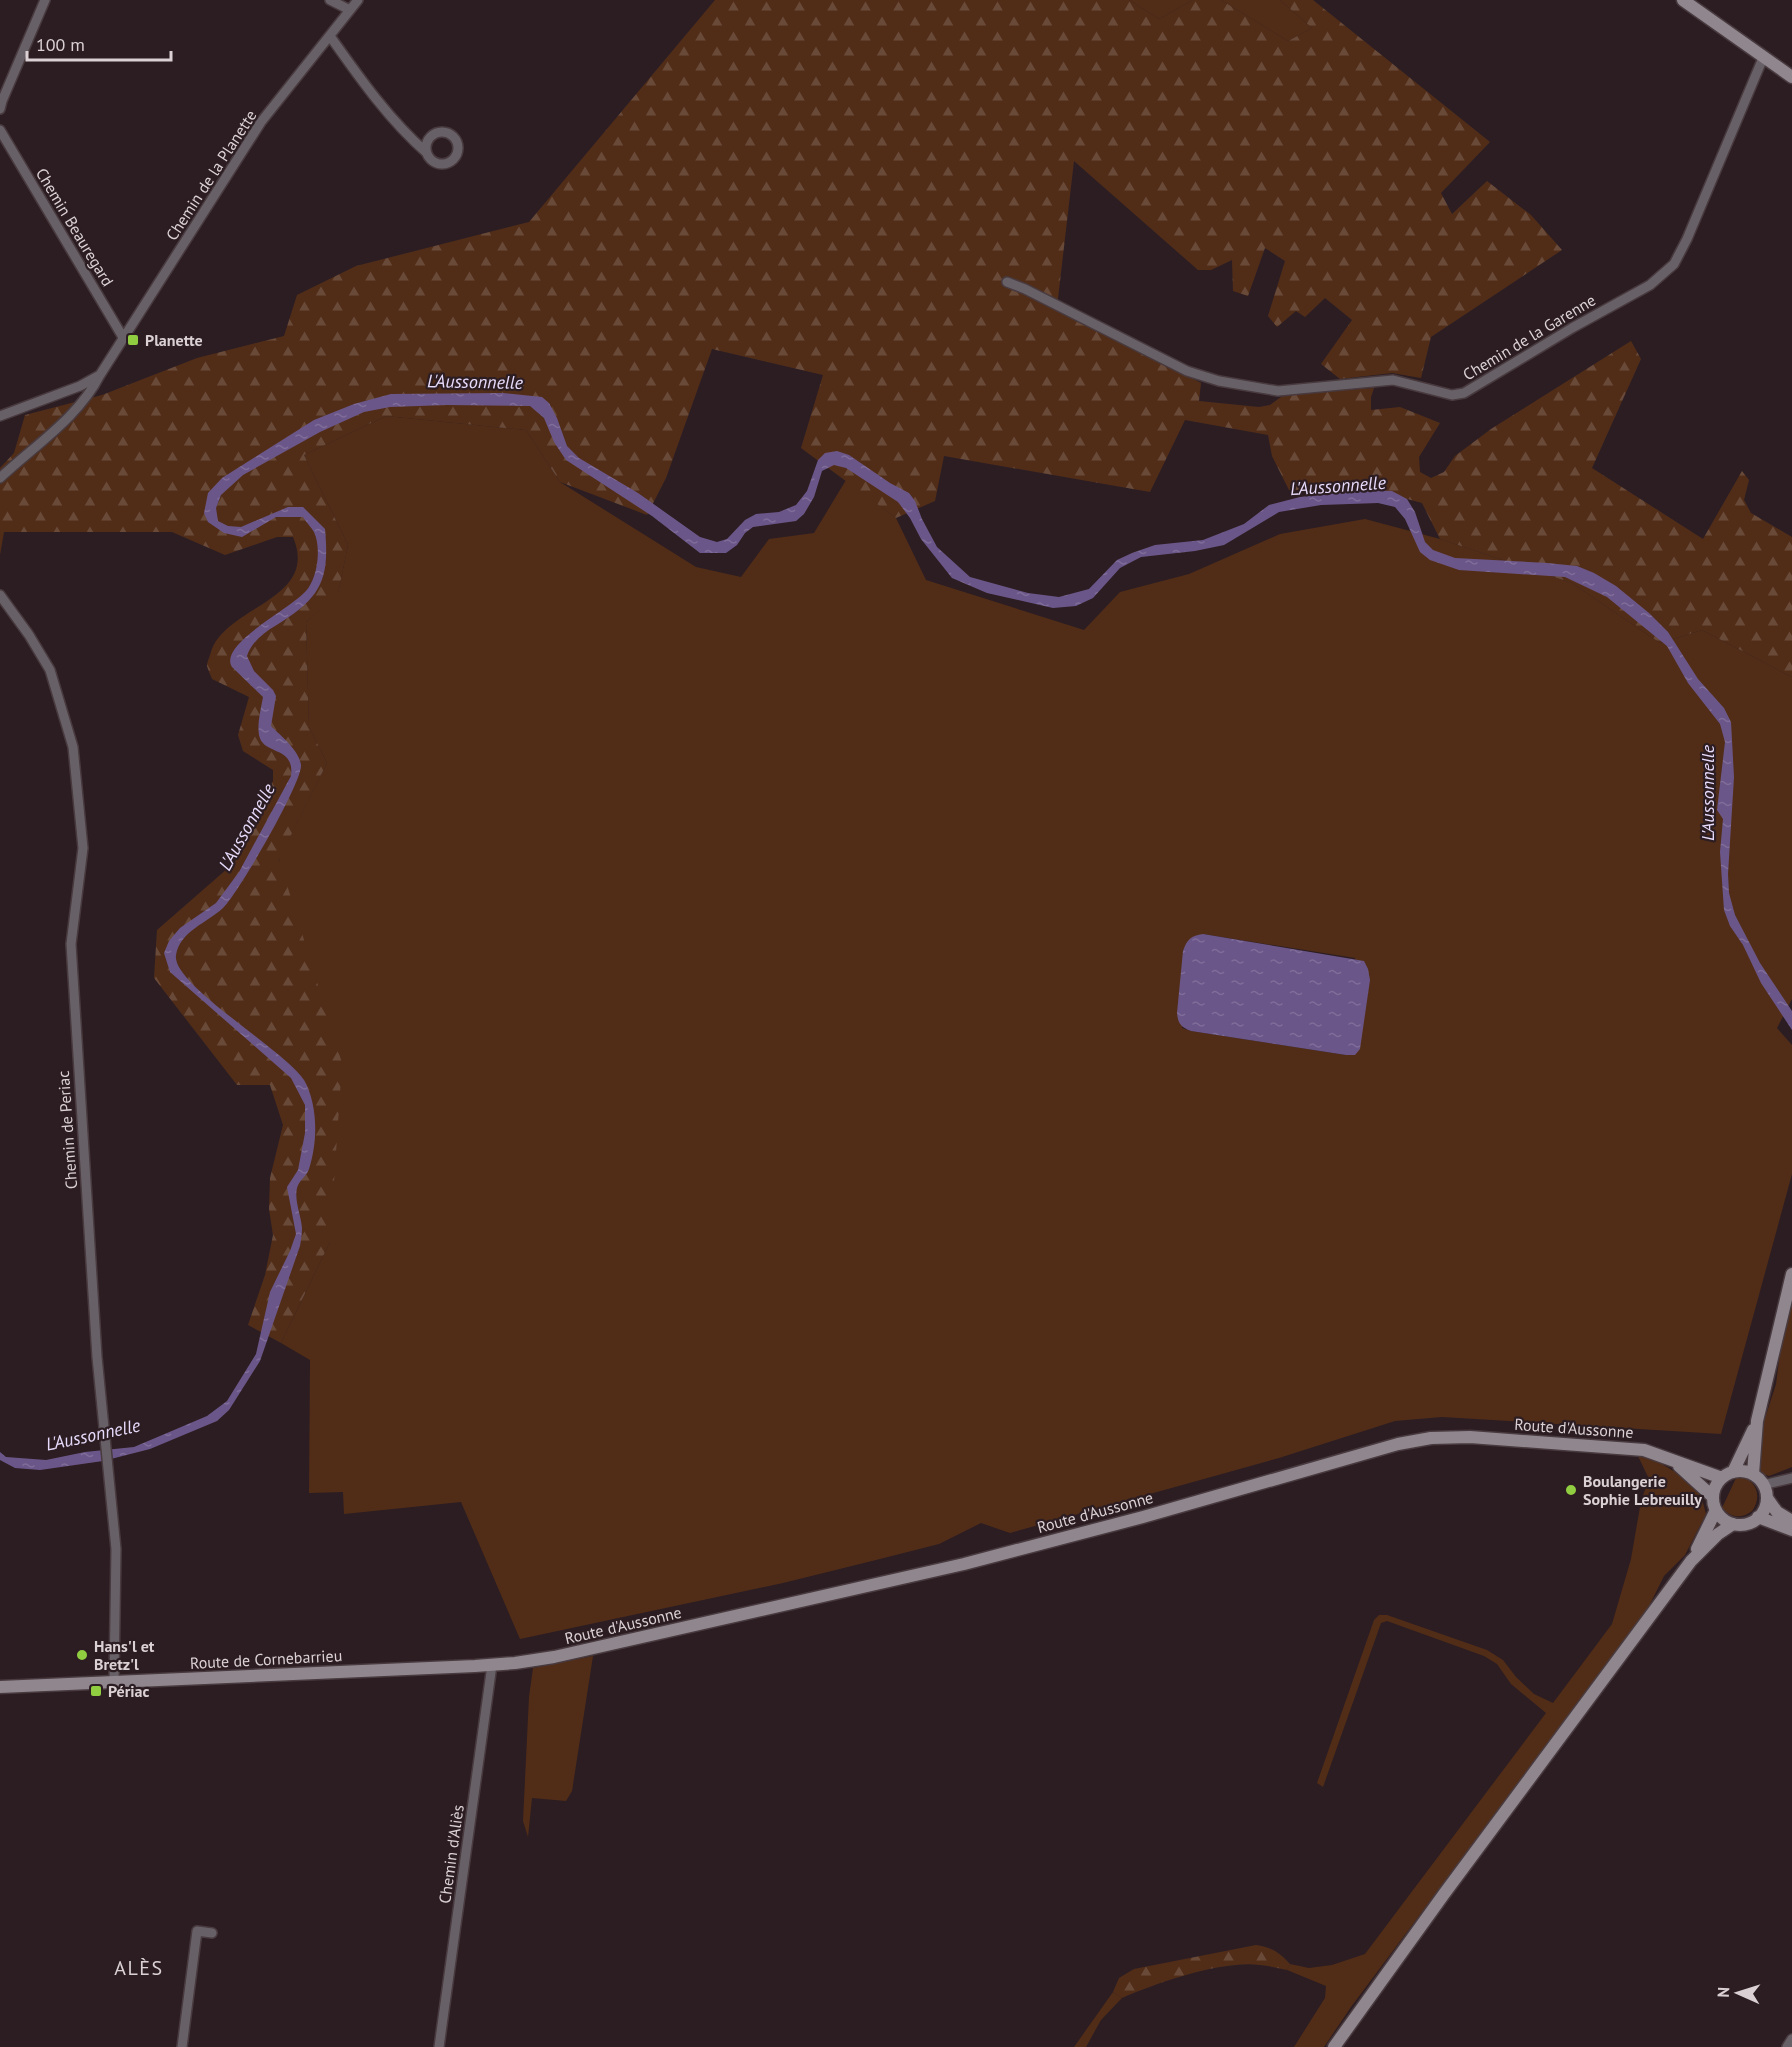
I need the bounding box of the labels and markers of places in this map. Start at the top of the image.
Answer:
place label: Planette [145,330,203,350]
marker: Planette [126,333,140,347]
place label: Boulangerie Sophie Lebreuilly [1583,1471,1702,1509]
marker: Boulangerie Sophie Lebreuilly [1564,1483,1578,1497]
place label: Hans'l et Bretz'l [94,1636,155,1674]
marker: Hans'l et Bretz'l [75,1648,89,1662]
place label: Périac [108,1681,150,1701]
marker: Périac [89,1684,103,1698]

